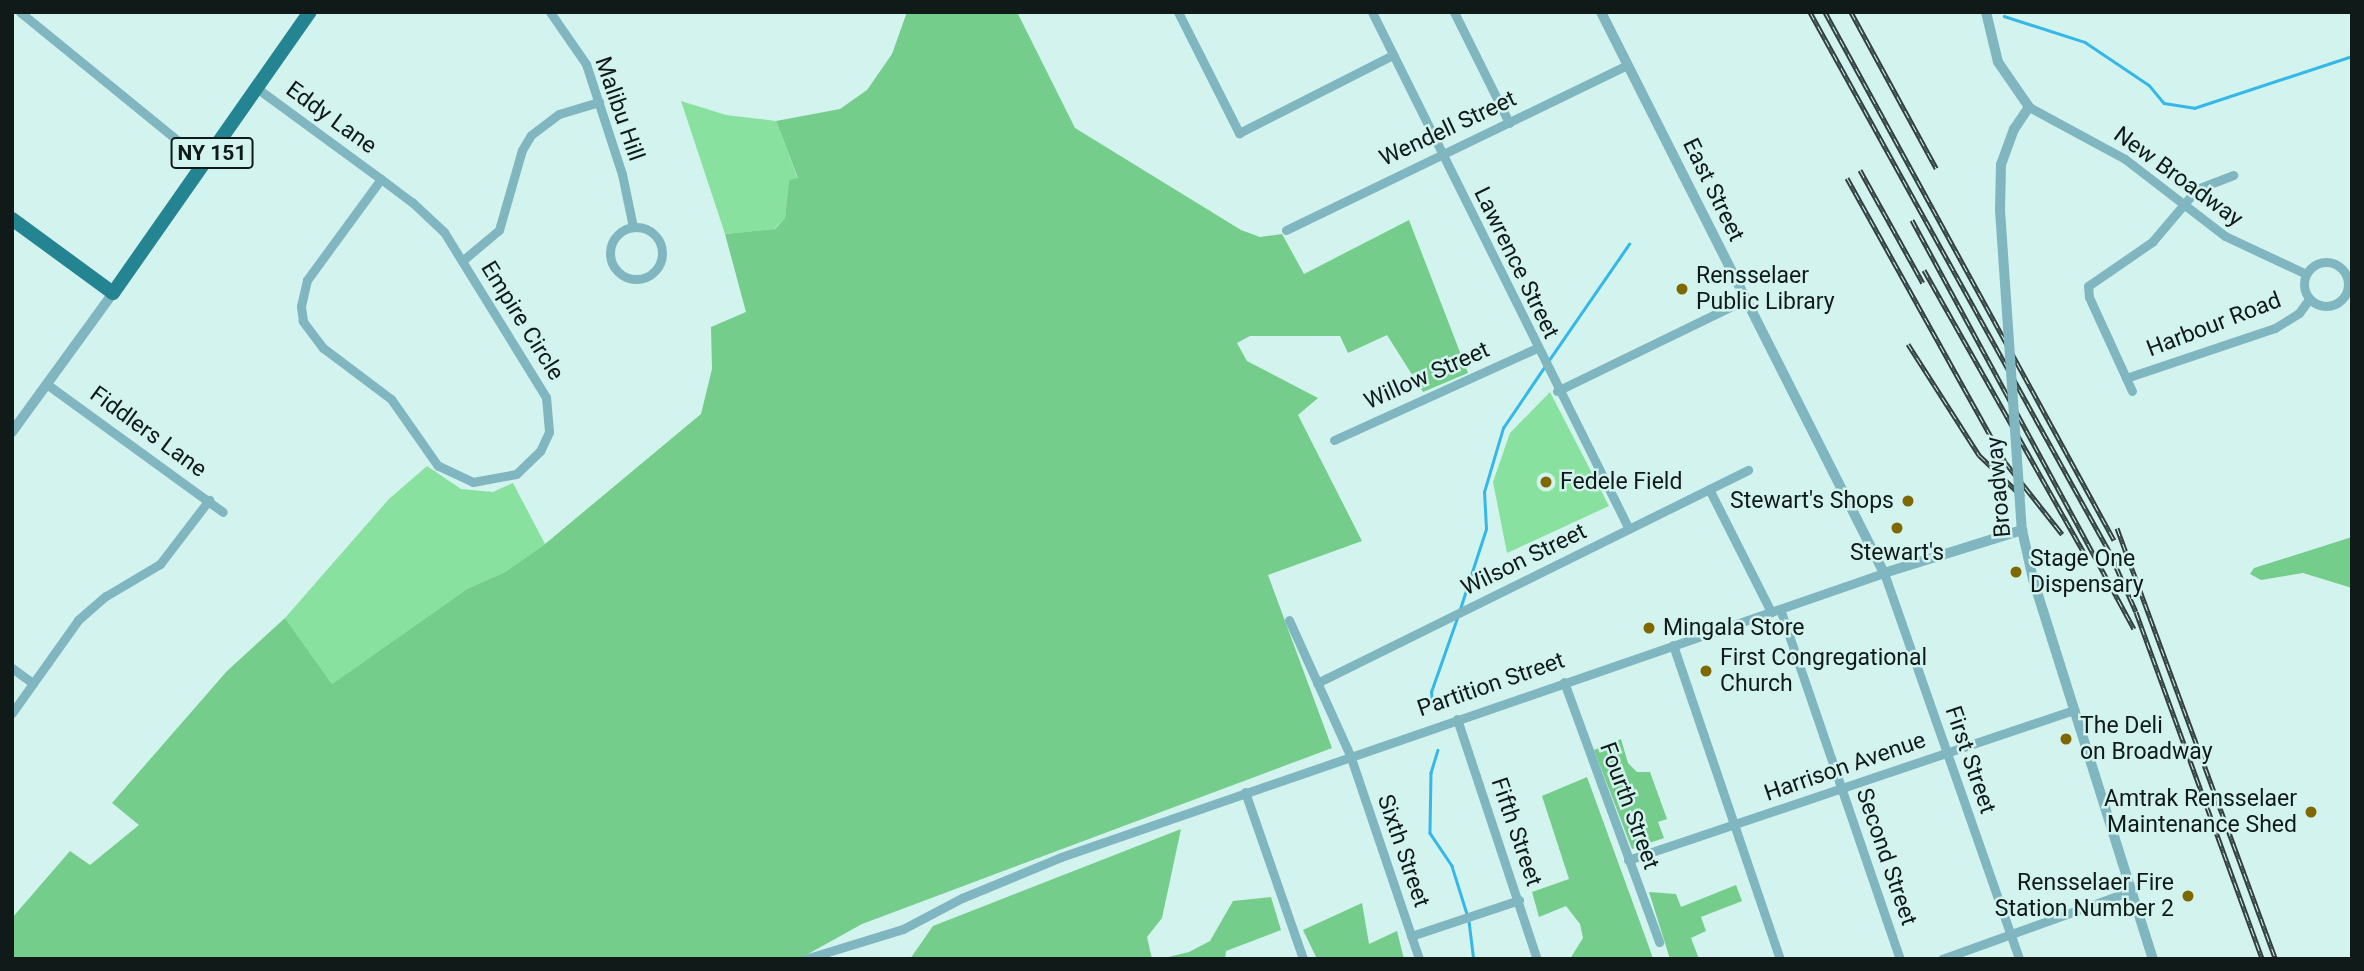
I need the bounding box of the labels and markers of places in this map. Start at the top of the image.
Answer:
place label: Rensselaer Public Library [1696,262,1835,316]
marker: Rensselaer Public Library [1674,281,1690,297]
place label: Fedele Field [1560,468,1682,496]
marker: Fedele Field [1538,474,1554,490]
place label: Stewart's Shops [1730,487,1894,515]
marker: Stewart's Shops [1900,493,1916,509]
marker: Stewart's [1889,520,1905,536]
place label: Stewart's [1850,539,1944,567]
place label: Stage One Dispensary [2030,545,2144,599]
marker: Stage One Dispensary [2008,564,2024,580]
place label: Mingala Store [1663,614,1804,642]
marker: Mingala Store [1641,620,1657,636]
place label: First Congregational Church [1720,644,1927,698]
marker: First Congregational Church [1698,663,1714,679]
place label: The Deli on Broadway [2080,712,2213,766]
marker: The Deli on Broadway [2058,731,2074,747]
place label: Amtrak Rensselaer Maintenance Shed [2104,785,2297,839]
marker: Amtrak Rensselaer Maintenance Shed [2303,804,2319,820]
place label: Rensselaer Fire Station Number 2 [1995,869,2174,923]
marker: Rensselaer Fire Station Number 2 [2180,888,2196,904]

